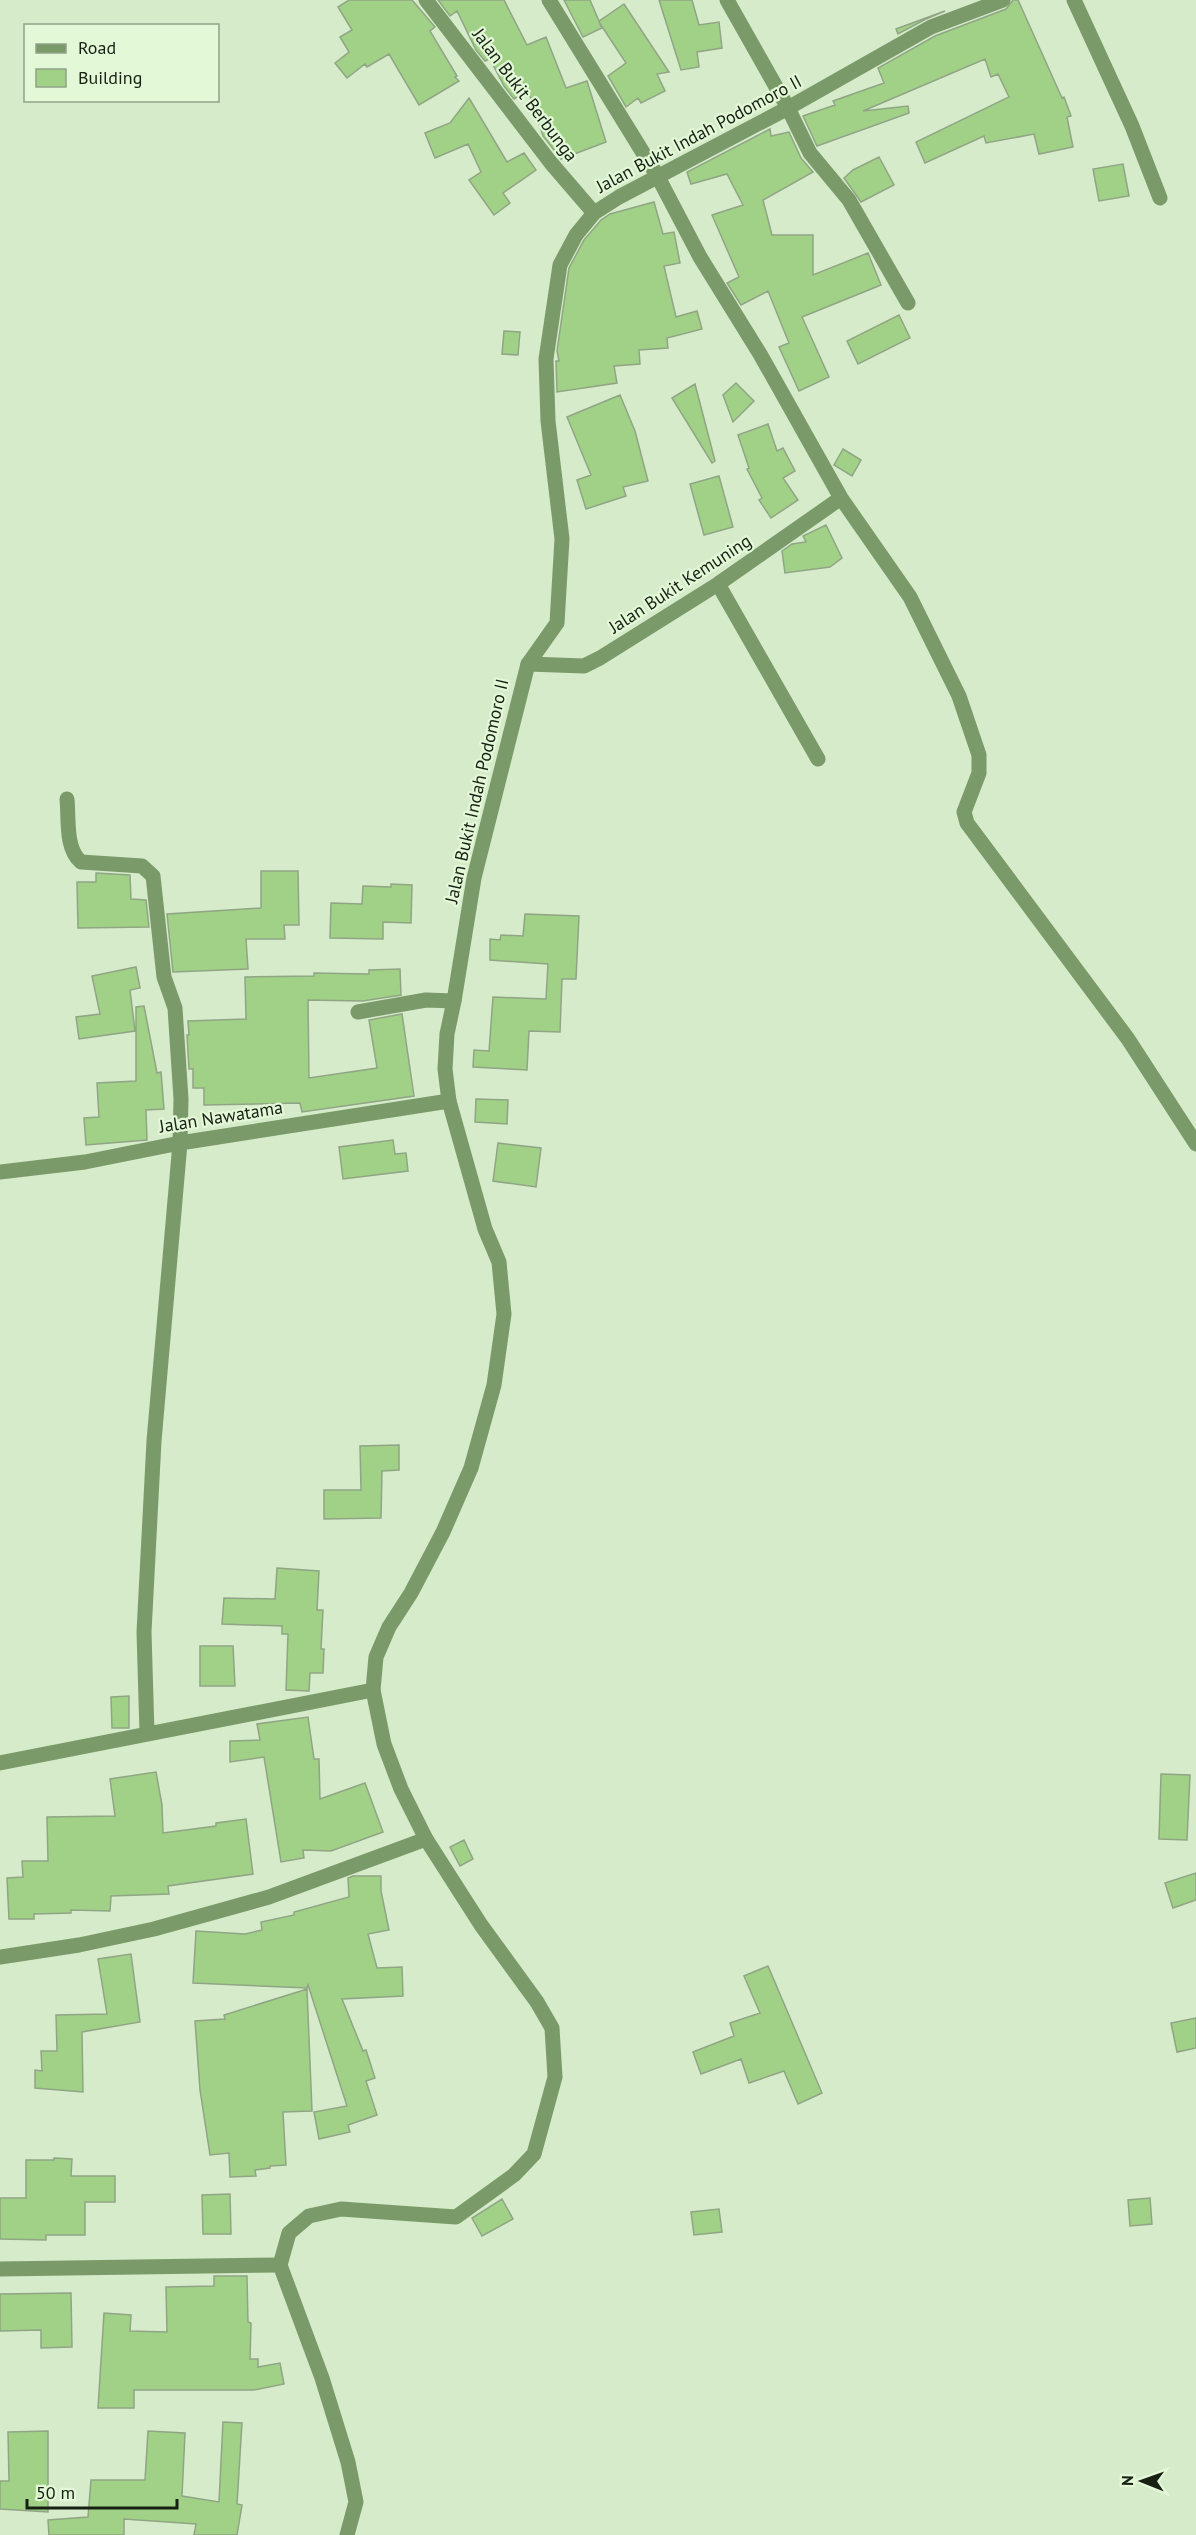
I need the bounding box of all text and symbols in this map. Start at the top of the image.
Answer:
street label: Jalan Bukit Berbunga [467,23,583,166]
legend [24,24,219,102]
text: Road [78,36,116,59]
text: Building [78,66,142,89]
street label: Jalan Bukit Indah Podomoro II [591,70,806,198]
street label: Jalan Bukit Kemuning [603,529,755,639]
street label: Jalan Bukit Indah Podomoro II [439,676,514,906]
street label: Jalan Nawatama [157,1095,284,1138]
north arrow [1112,2451,1172,2511]
scale bar [27,2472,177,2510]
text: N [1117,2475,1137,2486]
text: 50 m [36,2481,75,2504]

